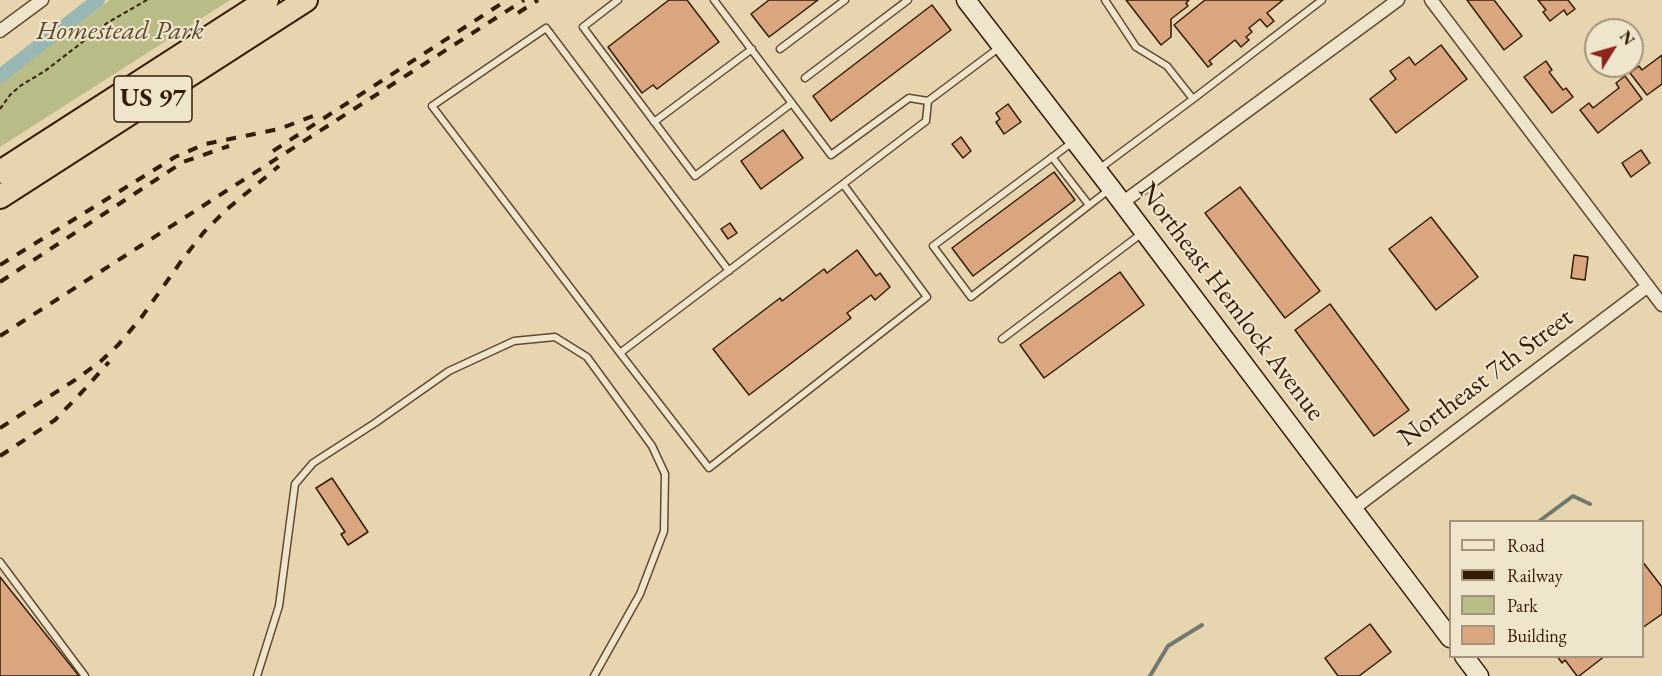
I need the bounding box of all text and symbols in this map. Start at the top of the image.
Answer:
park label: Homestead Park [36,16,204,48]
north arrow [1584,18,1644,78]
text: N [1615,27,1639,50]
road number: US 97 [114,76,192,122]
street label: Northeast Hemlock Avenue [1131,177,1331,427]
street label: Northeast 7th Street [1392,302,1580,454]
legend [1449,520,1644,658]
text: Road [1507,534,1545,557]
text: Railway [1507,564,1563,587]
text: Park [1507,594,1538,617]
text: Building [1507,624,1567,647]

